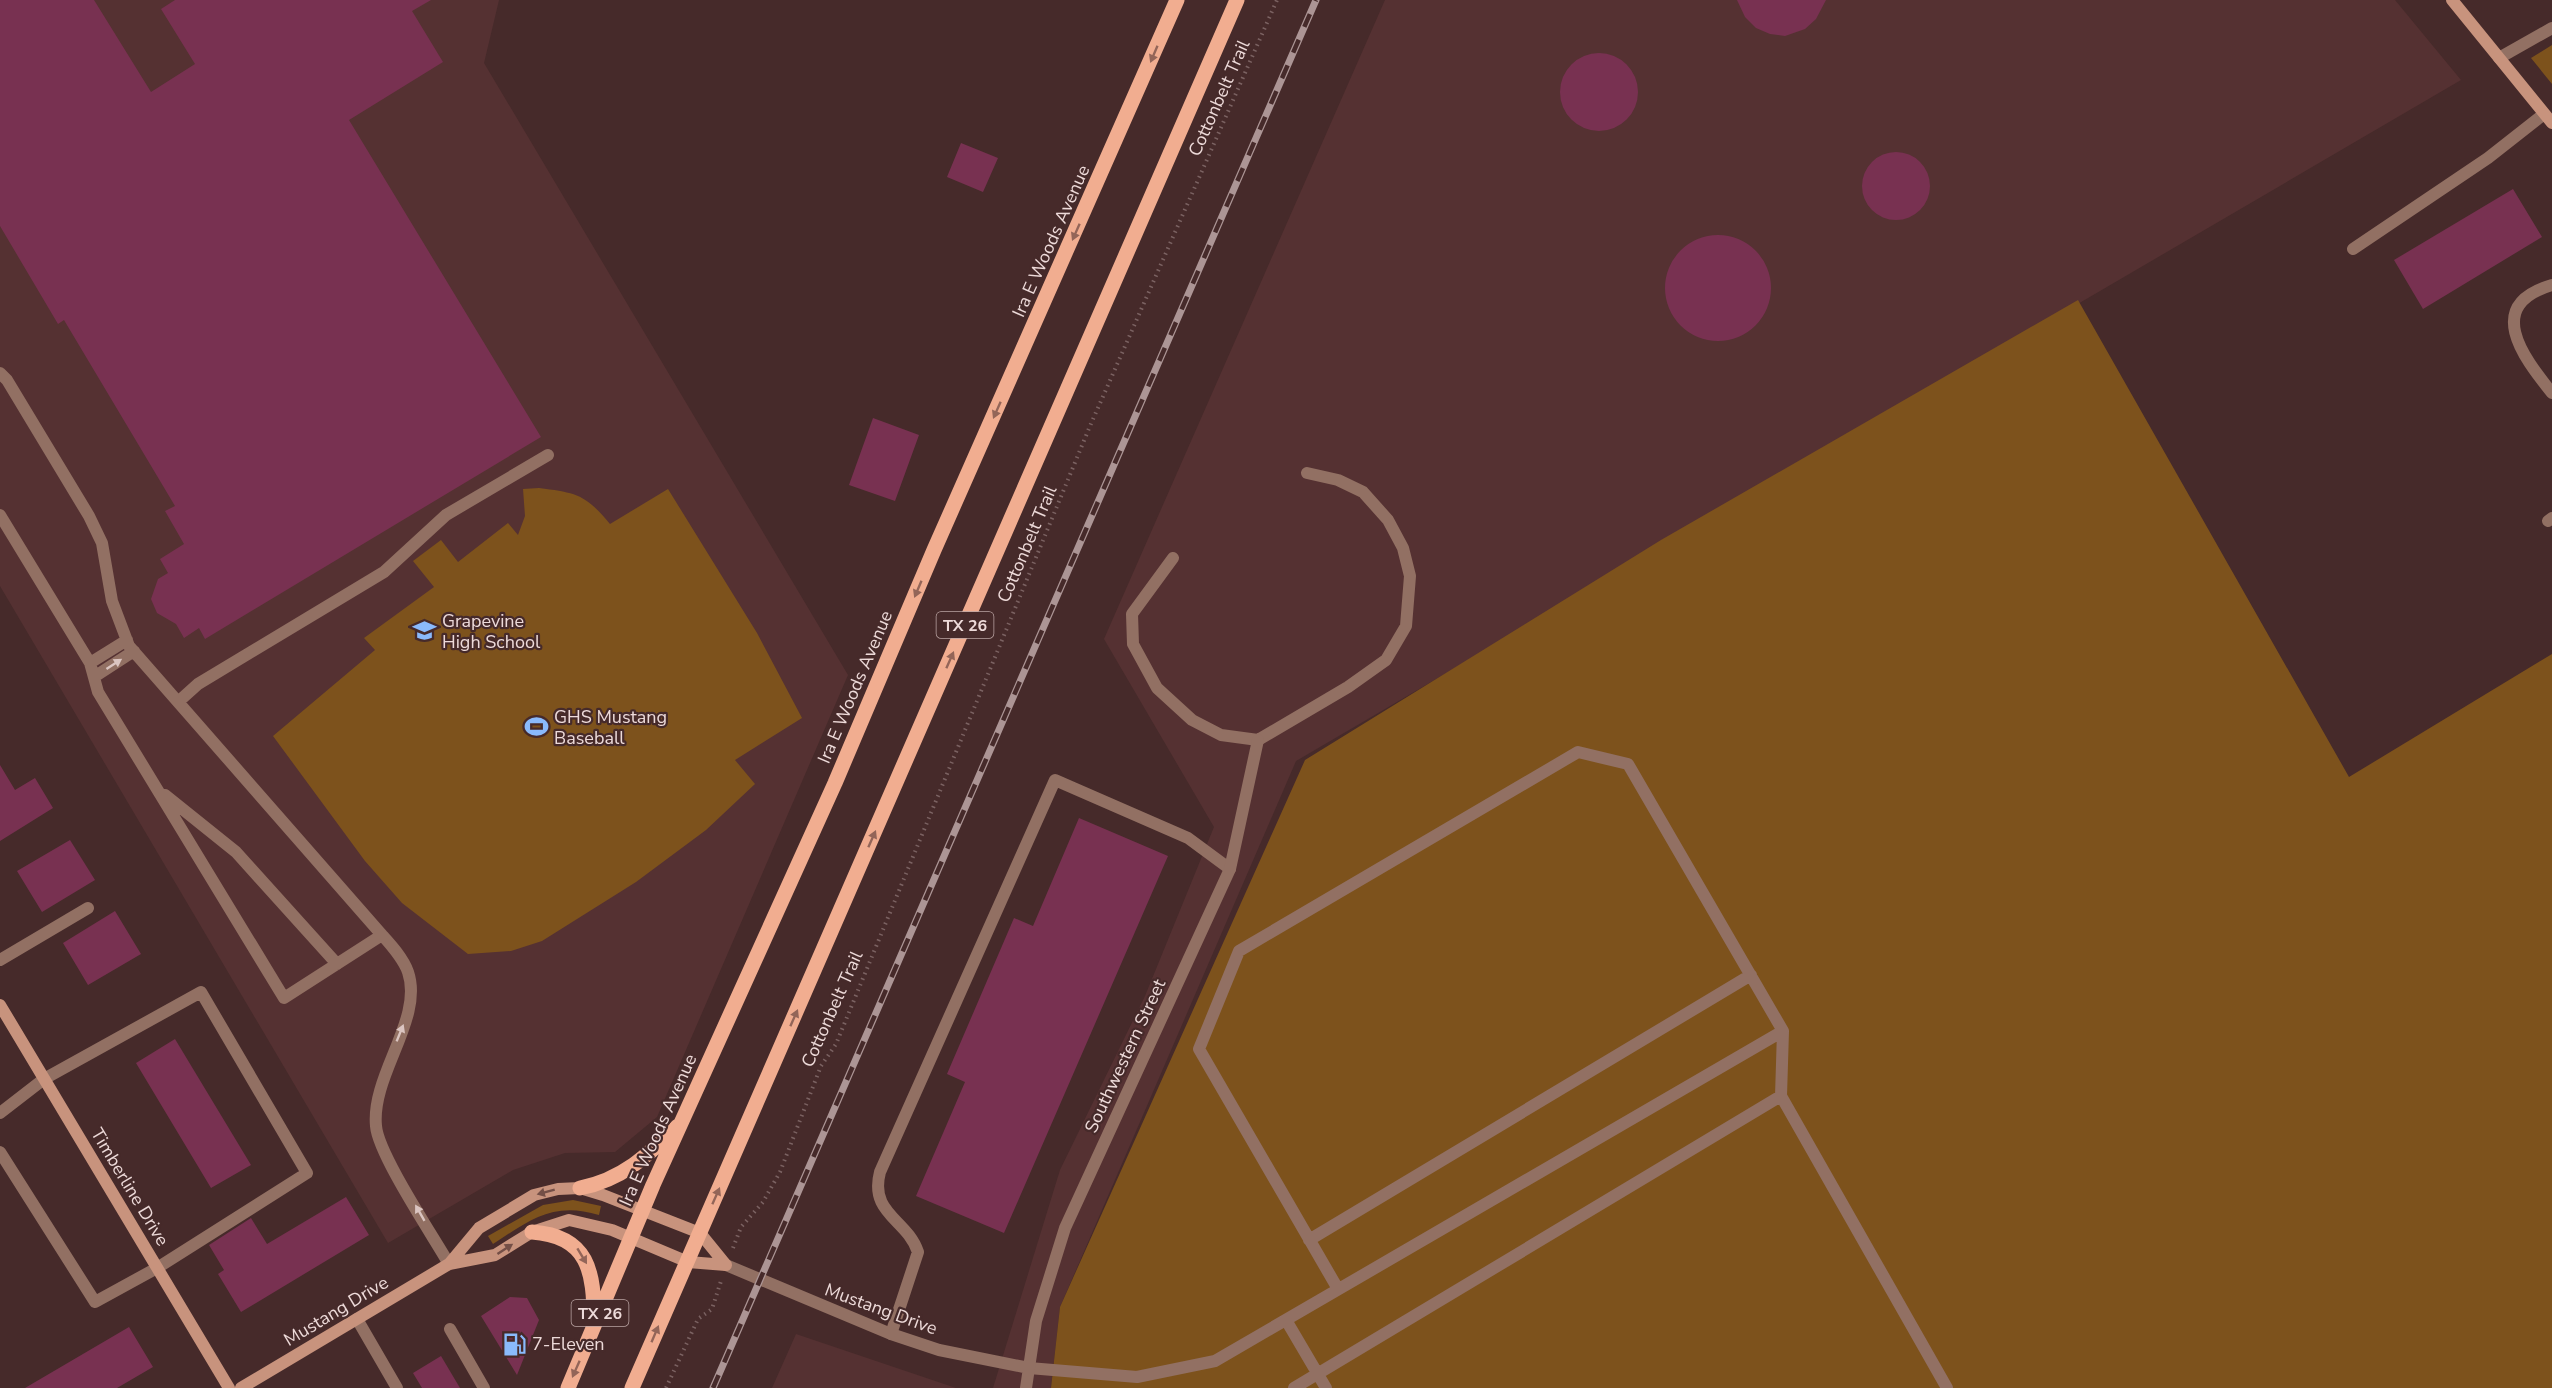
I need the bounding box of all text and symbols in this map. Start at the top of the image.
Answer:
street label: Cottonbelt Trail [1183,35,1256,160]
one-way arrow [1149,45,1159,63]
street label: Ira E Woods Avenue [1007,161,1095,321]
one-way arrow [1071,224,1081,242]
one-way arrow [992,402,1001,419]
street label: Cottonbelt Trail [992,481,1063,606]
one-way arrow [913,580,923,598]
street label: Ira E Woods Avenue [812,607,898,767]
place label: Grapevine High School [442,609,541,654]
road number: TX 26 [936,612,994,638]
school or university icon: Grapevine High School [411,618,437,644]
one-way arrow [946,651,955,669]
one-way arrow [106,658,122,669]
place label: GHS Mustang Baseball [554,705,667,750]
sports icon: GHS Mustang Baseball [523,714,549,740]
one-way arrow [867,829,877,847]
street label: Cottonbelt Trail [796,946,869,1071]
street label: Southwestern Street [1079,975,1171,1137]
one-way arrow [789,1008,799,1026]
one-way arrow [396,1024,406,1042]
street label: Ira E Woods Avenue [614,1050,702,1210]
street label: Timberline Drive [85,1124,175,1250]
one-way arrow [537,1188,555,1197]
one-way arrow [712,1188,721,1205]
one-way arrow [414,1205,425,1221]
one-way arrow [497,1244,513,1255]
one-way arrow [576,1248,587,1264]
street label: Mustang Drive [279,1270,393,1352]
street label: Mustang Drive [821,1278,941,1340]
road number: TX 26 [572,1300,628,1326]
one-way arrow [650,1325,660,1343]
fuel station icon: 7-Eleven [501,1331,527,1357]
place label: 7-Eleven [532,1332,605,1356]
one-way arrow [571,1360,581,1378]

